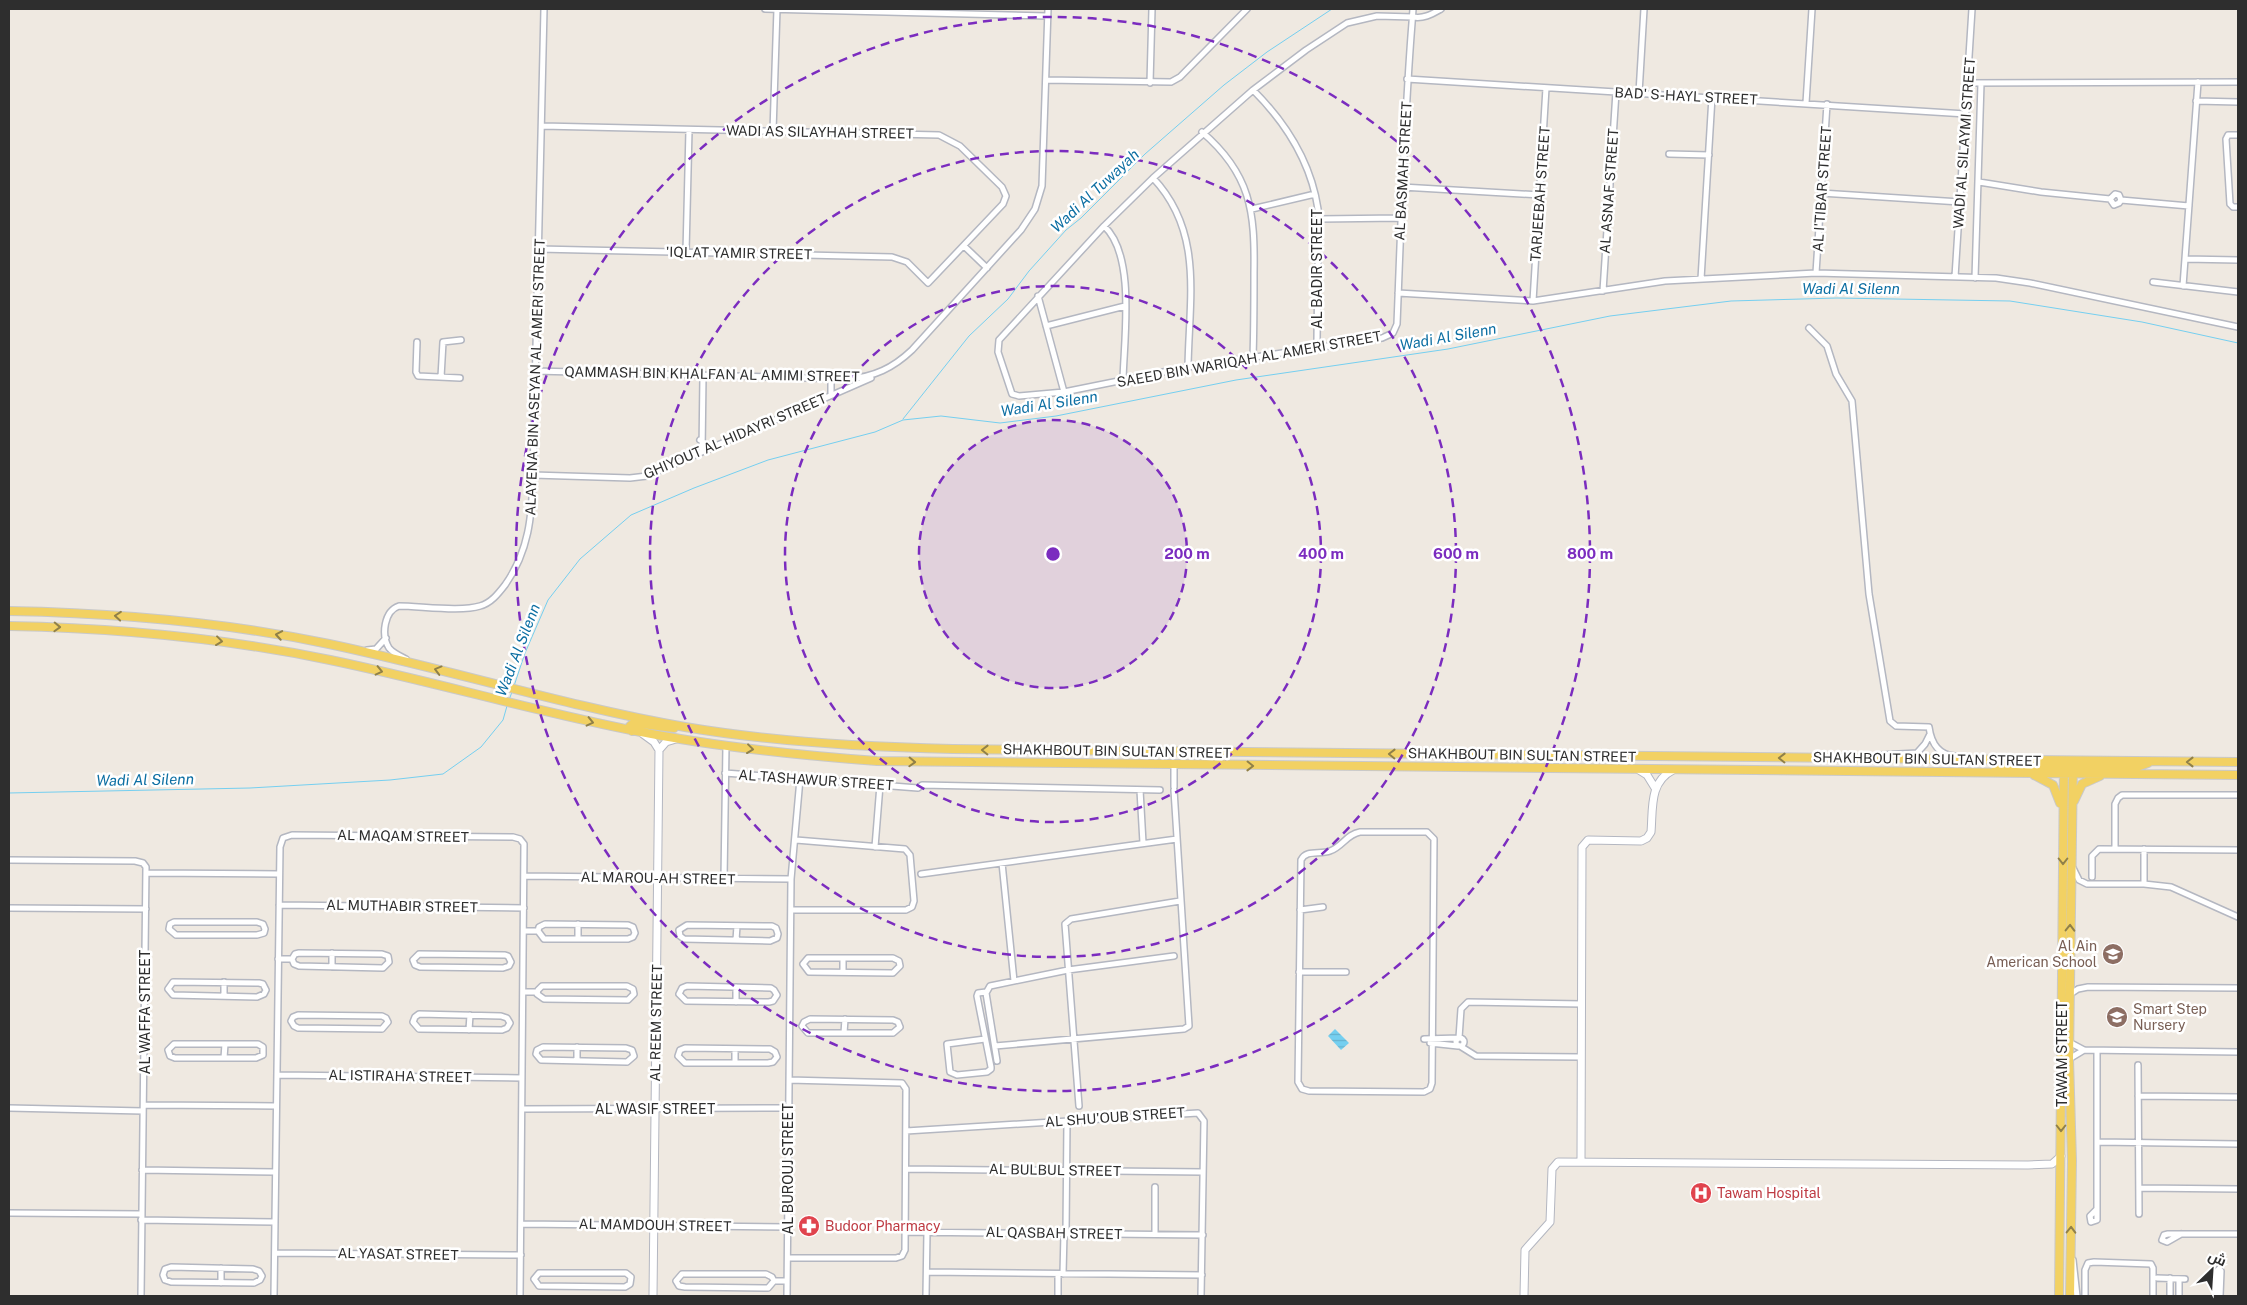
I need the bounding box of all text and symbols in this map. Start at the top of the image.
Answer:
street label: WADI AL SILAYMI STREET [1950,57,1978,229]
street label: BAD' S-HAYL STREET [1614,84,1758,108]
street label: AL BASMAH STREET [1391,101,1415,241]
street label: WADI AS SILAYHAH STREET [726,122,914,142]
street label: AL I'TIBAR STREET [1810,125,1834,253]
street label: TARJEEBAH STREET [1527,126,1553,262]
street label: AL ASNAF STREET [1597,128,1621,254]
water label: Wadi Al Tuwayah [1047,146,1142,236]
street label: AL BADIR STREET [1309,209,1325,329]
street label: ALAYENA BIN ASEYAN AL AMERI STREET [522,238,548,516]
street label: 'IQLAT YAMIR STREET [666,244,812,262]
water label: Wadi Al Silenn [1802,280,1900,297]
water label: Wadi Al Silenn [1398,320,1498,353]
street label: SAEED BIN WARIQAH AL AMERI STREET [1115,328,1383,390]
street label: QAMMASH BIN KHALFAN AL AMIMI STREET [564,363,860,385]
water label: Wadi Al Silenn [999,387,1099,420]
street label: GHIYOUT AL HIDAYRI STREET [641,390,829,482]
centre of rings [1044,545,1062,563]
text: 200 m [1164,545,1210,562]
text: 400 m [1298,545,1344,562]
text: 600 m [1433,545,1479,562]
text: 800 m [1567,545,1613,562]
water label: Wadi Al Silenn [492,601,543,699]
one-way arrow [114,611,122,622]
one-way arrow [54,622,62,633]
one-way arrow [275,631,284,641]
one-way arrow [216,635,224,646]
one-way arrow [375,665,384,675]
one-way arrow [433,665,442,676]
one-way arrow [586,716,595,727]
street label: SHAKHBOUT BIN SULTAN STREET [1003,741,1231,761]
one-way arrow [747,743,755,754]
one-way arrow [980,745,988,755]
street label: SHAKHBOUT BIN SULTAN STREET [1408,745,1636,765]
one-way arrow [1388,748,1396,759]
street label: SHAKHBOUT BIN SULTAN STREET [1813,749,2041,769]
one-way arrow [1778,753,1786,763]
one-way arrow [909,757,917,767]
one-way arrow [2185,757,2193,767]
one-way arrow [1246,761,1254,771]
street label: AL TASHAWUR STREET [738,767,894,793]
water label: Wadi Al Silenn [96,770,194,789]
street label: AL MAQAM STREET [337,827,469,845]
one-way arrow [2058,858,2068,865]
street label: AL MAROU-AH STREET [580,869,736,887]
street label: AL MUTHABIR STREET [326,897,478,915]
one-way arrow [2065,923,2075,931]
place label: Al Ain American School [1986,938,2097,970]
school or university icon: Al Ain American School [2101,942,2125,966]
street label: AL WAFFA STREET [137,950,153,1074]
street label: AL REEM STREET [647,964,665,1082]
street label: TAWAM STREET [2054,1001,2070,1107]
place label: Smart Step Nursery [2133,1001,2207,1033]
school or university icon: Smart Step Nursery [2105,1005,2129,1029]
street label: AL ISTIRAHA STREET [328,1067,472,1085]
street label: AL WASIF STREET [595,1101,715,1117]
street label: AL BUROUJ STREET [780,1103,796,1235]
street label: AL SHU'OUB STREET [1044,1104,1186,1130]
one-way arrow [2056,1125,2066,1133]
street label: AL BULBUL STREET [989,1161,1121,1179]
hospital icon: Tawam Hospital [1689,1181,1713,1205]
place label: Tawam Hospital [1717,1185,1821,1201]
pharmacy icon: Budoor Pharmacy [797,1214,821,1238]
street label: AL MAMDOUH STREET [578,1216,732,1234]
place label: Budoor Pharmacy [825,1218,941,1234]
street label: AL QASBAH STREET [985,1224,1123,1242]
one-way arrow [2066,1226,2076,1234]
street label: AL YASAT STREET [337,1245,459,1263]
north arrow [2187,1245,2237,1295]
text: ش [2206,1247,2229,1270]

